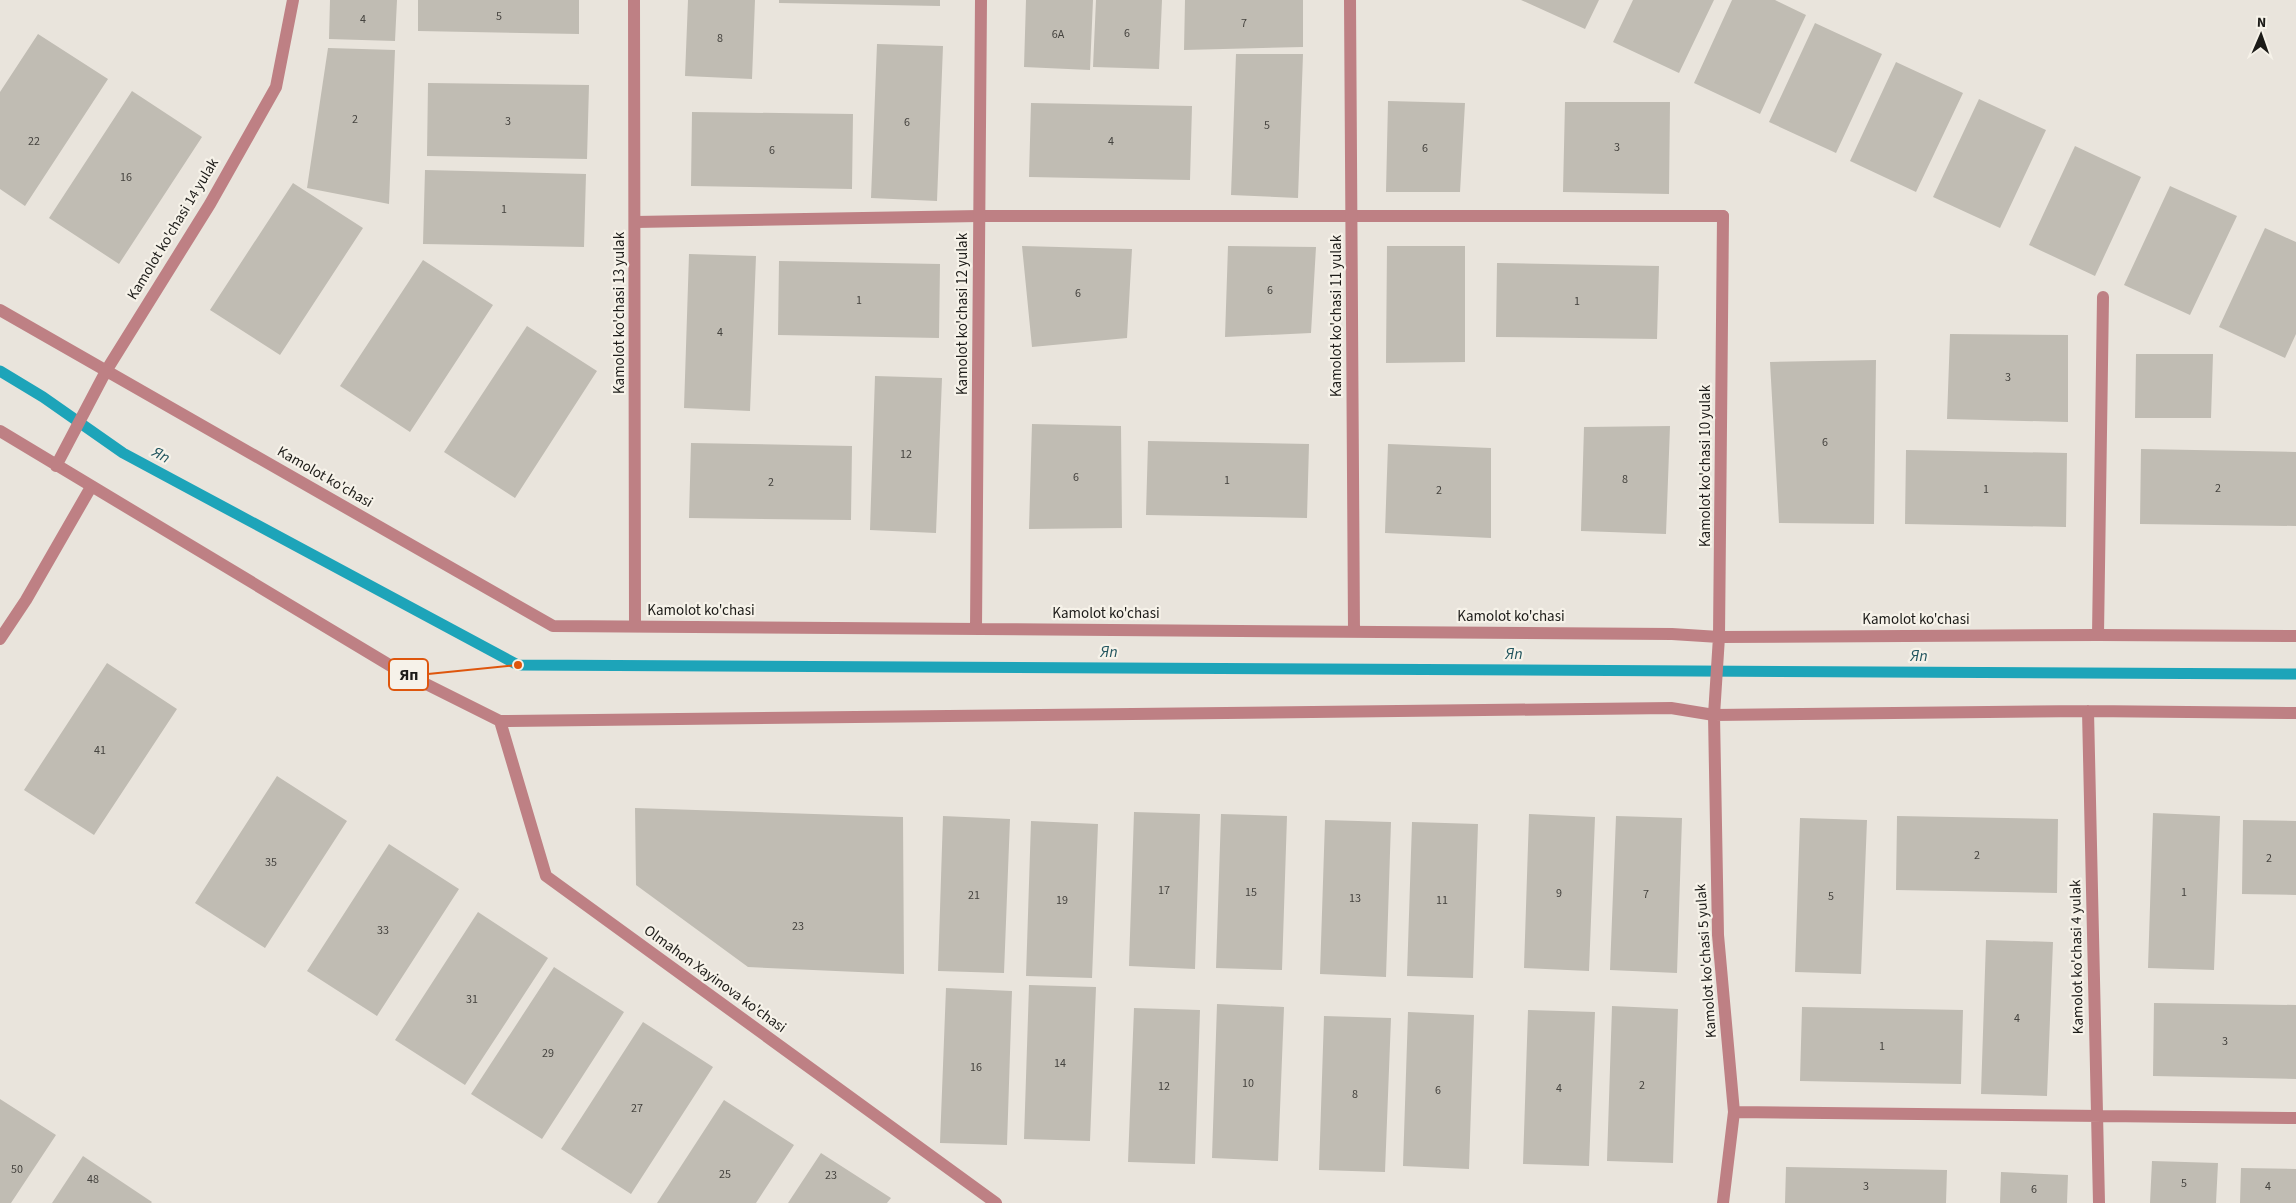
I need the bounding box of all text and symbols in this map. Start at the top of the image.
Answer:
house number: 5 [496,8,502,25]
north arrow [2236,10,2286,60]
house number: 4 [360,11,366,28]
text: N [2256,13,2266,33]
house number: 7 [1241,15,1247,32]
house number: 6 [1124,25,1130,42]
house number: 6A [1052,26,1065,43]
house number: 8 [717,30,723,47]
house number: 2 [352,111,358,128]
house number: 3 [505,113,511,130]
house number: 6 [904,114,910,131]
house number: 5 [1264,117,1270,134]
house number: 22 [28,133,40,150]
house number: 4 [1108,133,1114,150]
house number: 3 [1614,139,1620,156]
house number: 6 [1422,140,1428,157]
house number: 6 [769,142,775,159]
street label: Kamolot ko'chasi 14 yulak [122,154,224,304]
house number: 16 [120,169,132,186]
house number: 1 [501,201,507,218]
street label: Kamolot ko'chasi 13 yulak [609,231,630,394]
street label: Kamolot ko'chasi 12 yulak [952,232,973,395]
street label: Kamolot ko'chasi 11 yulak [1326,234,1347,397]
house number: 6 [1267,282,1273,299]
house number: 6 [1075,285,1081,302]
house number: 1 [856,292,862,309]
house number: 1 [1574,293,1580,310]
house number: 4 [717,324,723,341]
house number: 3 [2005,369,2011,386]
street label: Kamolot ko'chasi 10 yulak [1695,384,1716,547]
house number: 6 [1822,434,1828,451]
water label: Яп [147,441,174,469]
street label: Kamolot ko'chasi [273,441,377,513]
house number: 12 [900,446,912,463]
house number: 6 [1073,469,1079,486]
house number: 8 [1622,471,1628,488]
house number: 1 [1224,472,1230,489]
house number: 2 [768,474,774,491]
house number: 2 [2215,480,2221,497]
house number: 1 [1983,481,1989,498]
house number: 2 [1436,482,1442,499]
street label: Kamolot ko'chasi [647,600,755,621]
street label: Kamolot ko'chasi [1052,603,1160,624]
street label: Kamolot ko'chasi [1457,606,1565,627]
street label: Kamolot ko'chasi [1862,609,1970,630]
water label: Яп [1099,641,1118,663]
water label: Яп [1504,643,1523,665]
water label: Яп [1909,645,1928,667]
callout: Яп [389,659,428,690]
text: Яп [399,664,419,686]
house number: 41 [94,742,106,759]
house number: 2 [1974,847,1980,864]
house number: 2 [2266,850,2272,867]
house number: 35 [265,854,277,871]
street label: Kamolot ko'chasi 4 yulak [2065,879,2089,1035]
house number: 17 [1158,882,1170,899]
street label: Kamolot ko'chasi 5 yulak [1690,883,1722,1039]
house number: 15 [1245,884,1257,901]
house number: 1 [2181,884,2187,901]
house number: 9 [1556,885,1562,902]
house number: 7 [1643,886,1649,903]
house number: 21 [968,887,980,904]
house number: 5 [1828,888,1834,905]
house number: 13 [1349,890,1361,907]
house number: 19 [1056,892,1068,909]
house number: 11 [1436,892,1448,909]
house number: 23 [792,918,804,935]
street label: Olmahon Xayinova ko'chasi [640,920,790,1038]
house number: 33 [377,922,389,939]
house number: 31 [466,991,478,1008]
house number: 4 [2014,1010,2020,1027]
house number: 3 [2222,1033,2228,1050]
house number: 1 [1879,1038,1885,1055]
house number: 29 [542,1045,554,1062]
house number: 14 [1054,1055,1066,1072]
house number: 16 [970,1059,982,1076]
house number: 10 [1242,1075,1254,1092]
house number: 2 [1639,1077,1645,1094]
house number: 12 [1158,1078,1170,1095]
house number: 4 [1556,1080,1562,1097]
house number: 6 [1435,1082,1441,1099]
house number: 8 [1352,1086,1358,1103]
house number: 27 [631,1100,643,1117]
house number: 50 [11,1161,23,1178]
house number: 25 [719,1166,731,1183]
house number: 23 [825,1167,837,1184]
house number: 48 [87,1171,99,1188]
house number: 5 [2181,1175,2187,1192]
house number: 3 [1863,1178,1869,1195]
house number: 4 [2265,1178,2271,1195]
house number: 6 [2031,1181,2037,1198]

